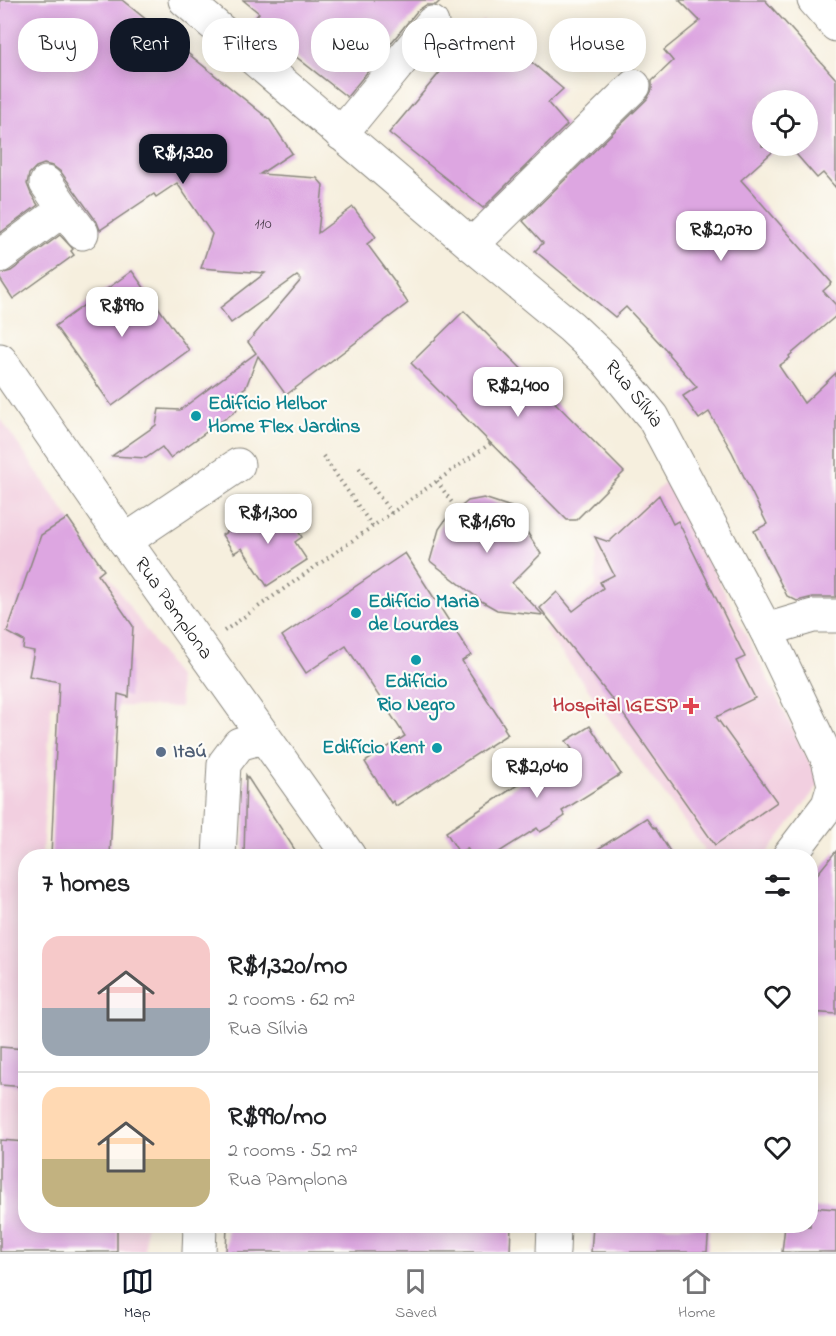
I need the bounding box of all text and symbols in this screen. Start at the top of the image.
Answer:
chip: Buy [18,18,98,72]
chip: Rent [110,18,190,72]
chip: Filters [202,18,299,72]
chip: New [311,18,390,72]
chip: Apartment [402,18,537,72]
chip: House [549,18,646,72]
map controls [752,90,818,156]
button: locate [752,90,818,156]
pin: R$1,320 [128,134,238,185]
text: R$1,320 [153,139,213,168]
pin: R$2,070 [666,211,776,262]
house number: 110 [254,212,272,236]
text: R$2,070 [690,216,752,245]
pin: R$990 [80,287,164,338]
text: R$990 [100,292,144,321]
street label: Rua Sílvia [597,354,671,433]
pin: R$2,400 [463,367,573,418]
text: R$2,400 [487,372,549,401]
place label: Edifício Helbor Home Flex Jardins [208,390,360,442]
marker: Edifício Helbor Home Flex Jardins [189,409,203,423]
pin: R$1,300 [213,494,323,545]
text: R$1,300 [239,499,297,528]
pin: R$1,690 [432,503,542,554]
text: R$1,690 [459,508,515,537]
street label: Rua Pamplona [127,551,220,666]
place label: Edifício Maria de Lourdes [368,588,479,640]
marker: Edifício Maria de Lourdes [349,606,363,620]
marker: Edifício Rio Negro [409,653,423,667]
place label: Edifício Rio Negro [377,668,455,721]
place label: Hospital IGESP [553,692,679,721]
marker: Hospital IGESP [682,697,700,715]
place label: Edifício Kent [322,734,425,763]
place label: Itaú [173,738,207,767]
marker: Edifício Kent [430,741,444,755]
marker: Itaú [154,745,168,759]
pin: R$2,040 [482,748,592,799]
text: R$2,040 [506,753,568,782]
text: 7 homes [42,866,130,904]
icon: filters [761,869,794,902]
text: R$1,320/mo [228,948,348,986]
icon: home [90,960,162,1032]
icon: heart [761,980,794,1013]
text: 2 rooms · 62 m² [228,986,355,1015]
text: Rua Sílvia [228,1015,308,1044]
text: R$990/mo [228,1099,327,1137]
icon: home [90,1111,162,1183]
icon: heart [761,1131,794,1164]
text: 2 rooms · 52 m² [228,1137,358,1166]
text: Rua Pamplona [228,1166,348,1195]
tab: Map [121,1265,154,1325]
tab: Saved [395,1265,437,1325]
tab: Home [678,1265,715,1325]

